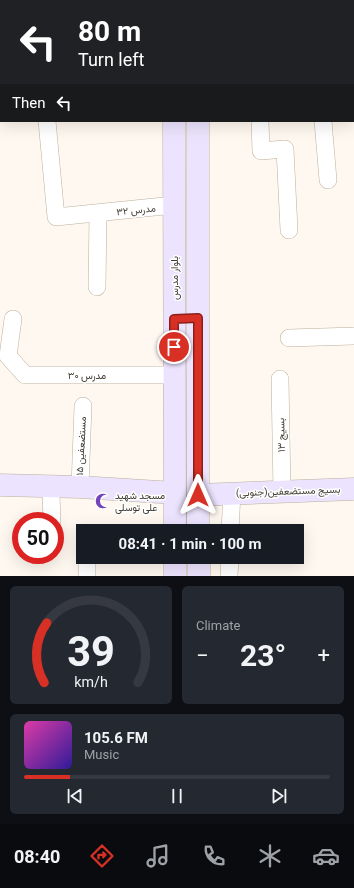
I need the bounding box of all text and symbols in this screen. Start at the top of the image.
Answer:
text: 80 m [78,15,141,48]
icon: left [12,16,64,68]
text: Turn left [78,49,144,70]
icon: left [53,92,75,114]
text: Then [12,94,45,112]
street label: مدرس ۳۲ [116,202,156,219]
street label: بلوار مدرس [169,256,181,300]
pin [157,330,191,364]
icon: arrive [163,336,185,358]
street label: مدرس ۳۰ [68,370,106,382]
street label: مستضعفین ۱۵ [74,416,89,476]
street label: بسیج ۱۳ [275,418,288,452]
position arrow [177,474,219,516]
street label: بسیج مستضعفین(جنوبی) [236,484,341,499]
place label: مسجد شهید علی توسلی [115,490,165,514]
mosque icon: مسجد شهید علی توسلی [94,492,112,510]
speed limit sign: 50 [12,512,64,564]
text: 08:41 · 1 min · 100 m [119,535,261,553]
text: Climate [196,618,240,633]
text: 39 [67,627,115,676]
text: 23° [240,638,286,673]
text: − [196,643,209,668]
text: + [318,643,330,668]
text: km/h [74,674,108,690]
text: 105.6 FM [84,729,148,747]
text: Music [84,747,119,762]
icon: previous [64,785,86,807]
icon: pause [166,785,188,807]
icon: next [268,785,290,807]
icon: directions [88,842,116,870]
icon: music [144,842,172,870]
icon: phone [200,842,228,870]
icon: climate [256,842,284,870]
icon: car [312,842,340,870]
text: 08:40 [14,846,60,867]

